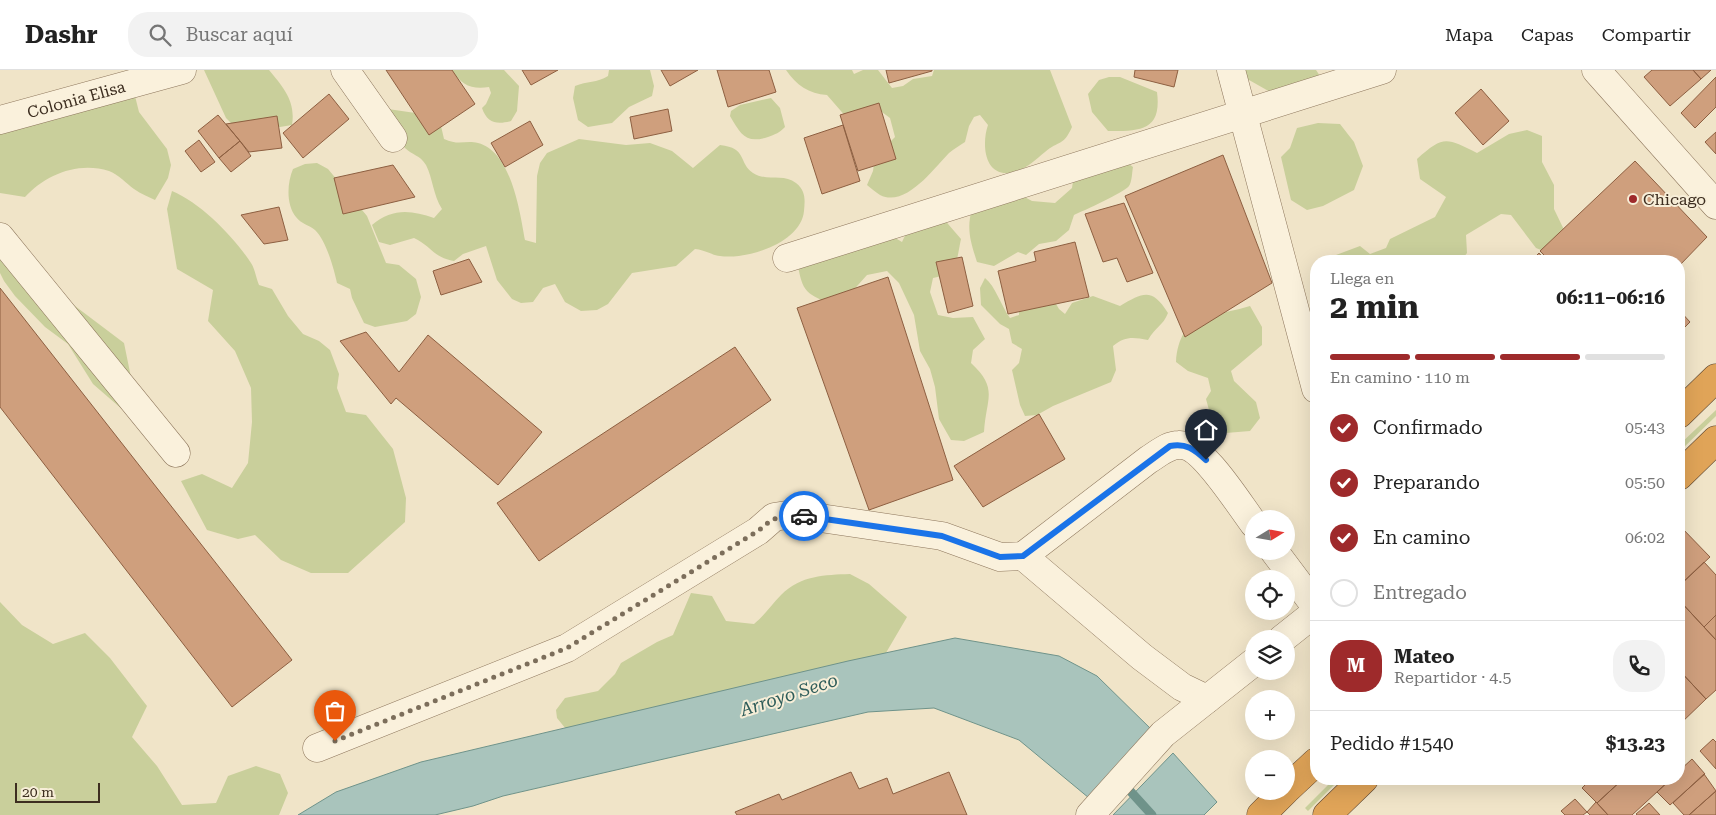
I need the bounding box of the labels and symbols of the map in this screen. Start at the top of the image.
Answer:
street label: Colonia Elisa [25,77,128,122]
place label: Chicago [1643,190,1706,209]
marker: Chicago [1627,193,1639,205]
pin [1185,409,1227,460]
courier [779,491,829,541]
north arrow [1245,510,1295,560]
water label: Arroyo Seco [737,669,840,720]
pin [314,690,356,741]
scale bar [15,780,100,803]

